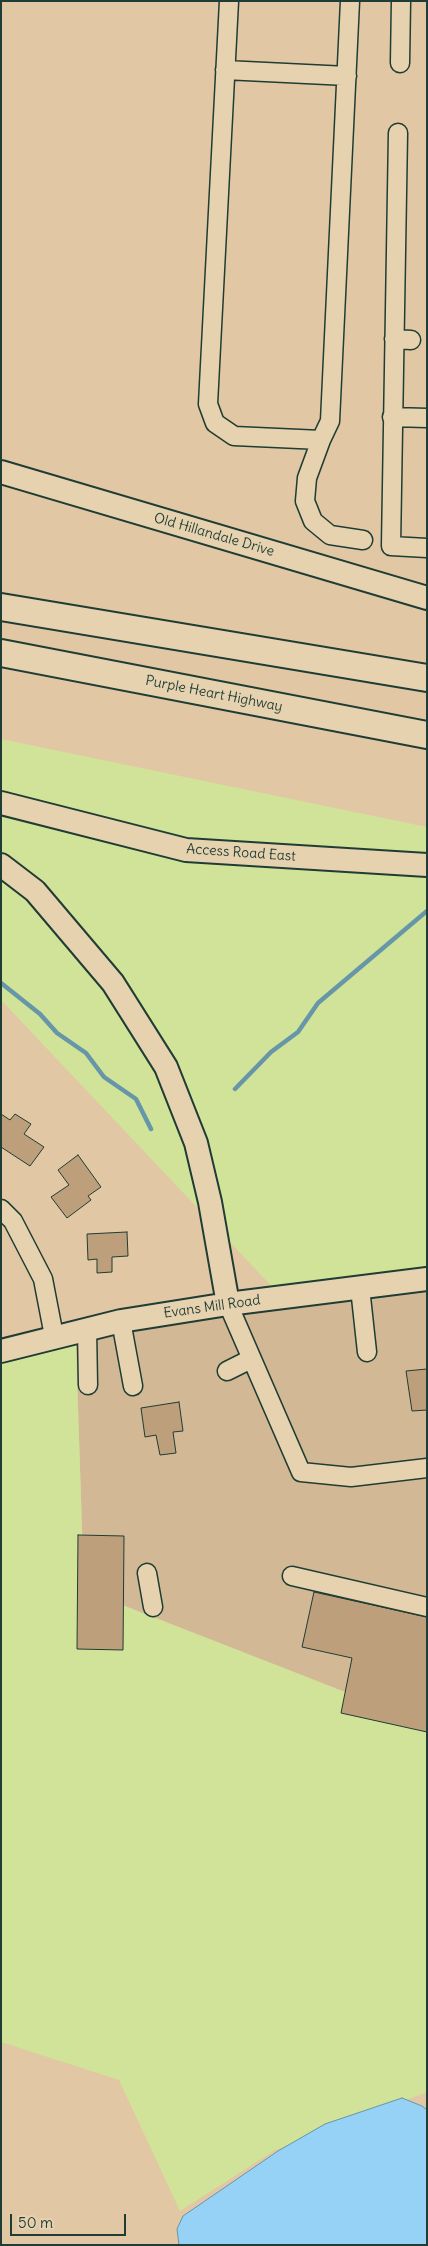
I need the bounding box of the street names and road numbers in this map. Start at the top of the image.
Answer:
street label: Old Hillandale Drive [152,510,276,560]
street label: Purple Heart Highway [144,672,284,716]
street label: Access Road East [186,841,296,865]
street label: Evans Mill Road [163,1292,261,1322]

